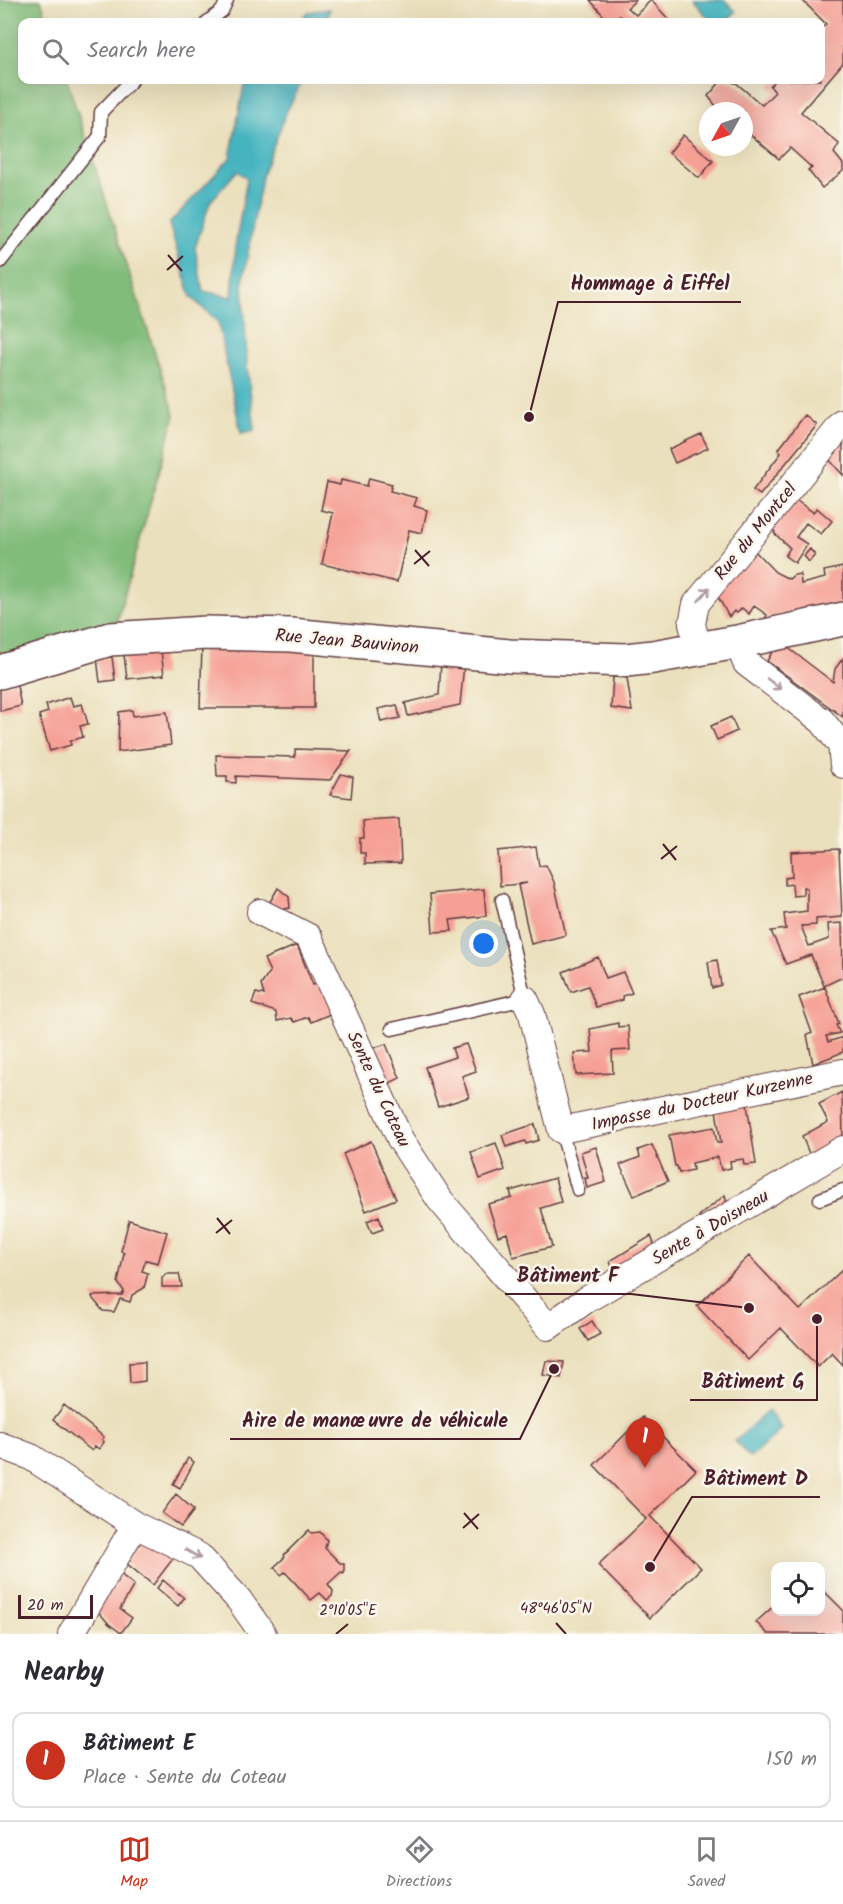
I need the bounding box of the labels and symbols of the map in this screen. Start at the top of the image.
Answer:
north arrow [699,102,753,156]
callout: Hommage à Eiffel [558,264,741,302]
text: Hommage à Eiffel [571,269,730,301]
street label: Rue du Montcel [708,476,805,587]
one-way arrow [698,586,711,602]
street label: Rue Jean Bauvinon [274,622,420,663]
one-way arrow [766,678,782,691]
your location [469,929,498,958]
street label: Sente du Coteau [338,1027,417,1153]
street label: Impasse du Docteur Kurzenne [589,1065,816,1140]
street label: Sente à Doisneau [646,1183,775,1274]
callout: Bâtiment F [505,1256,631,1294]
text: Bâtiment F [517,1261,620,1293]
callout: Bâtiment G [690,1362,817,1400]
text: Bâtiment G [702,1367,804,1399]
callout: Aire de manœuvre de véhicule [230,1401,520,1439]
text: Aire de manœuvre de véhicule [242,1406,508,1438]
pin: 1 [626,1418,664,1468]
callout: Bâtiment D [692,1459,820,1497]
text: Bâtiment D [704,1464,808,1496]
one-way arrow [184,1548,201,1560]
scale bar [18,1592,93,1620]
text: 48°46'05"N [520,1597,592,1621]
text: 2°10'05"E [319,1599,378,1623]

